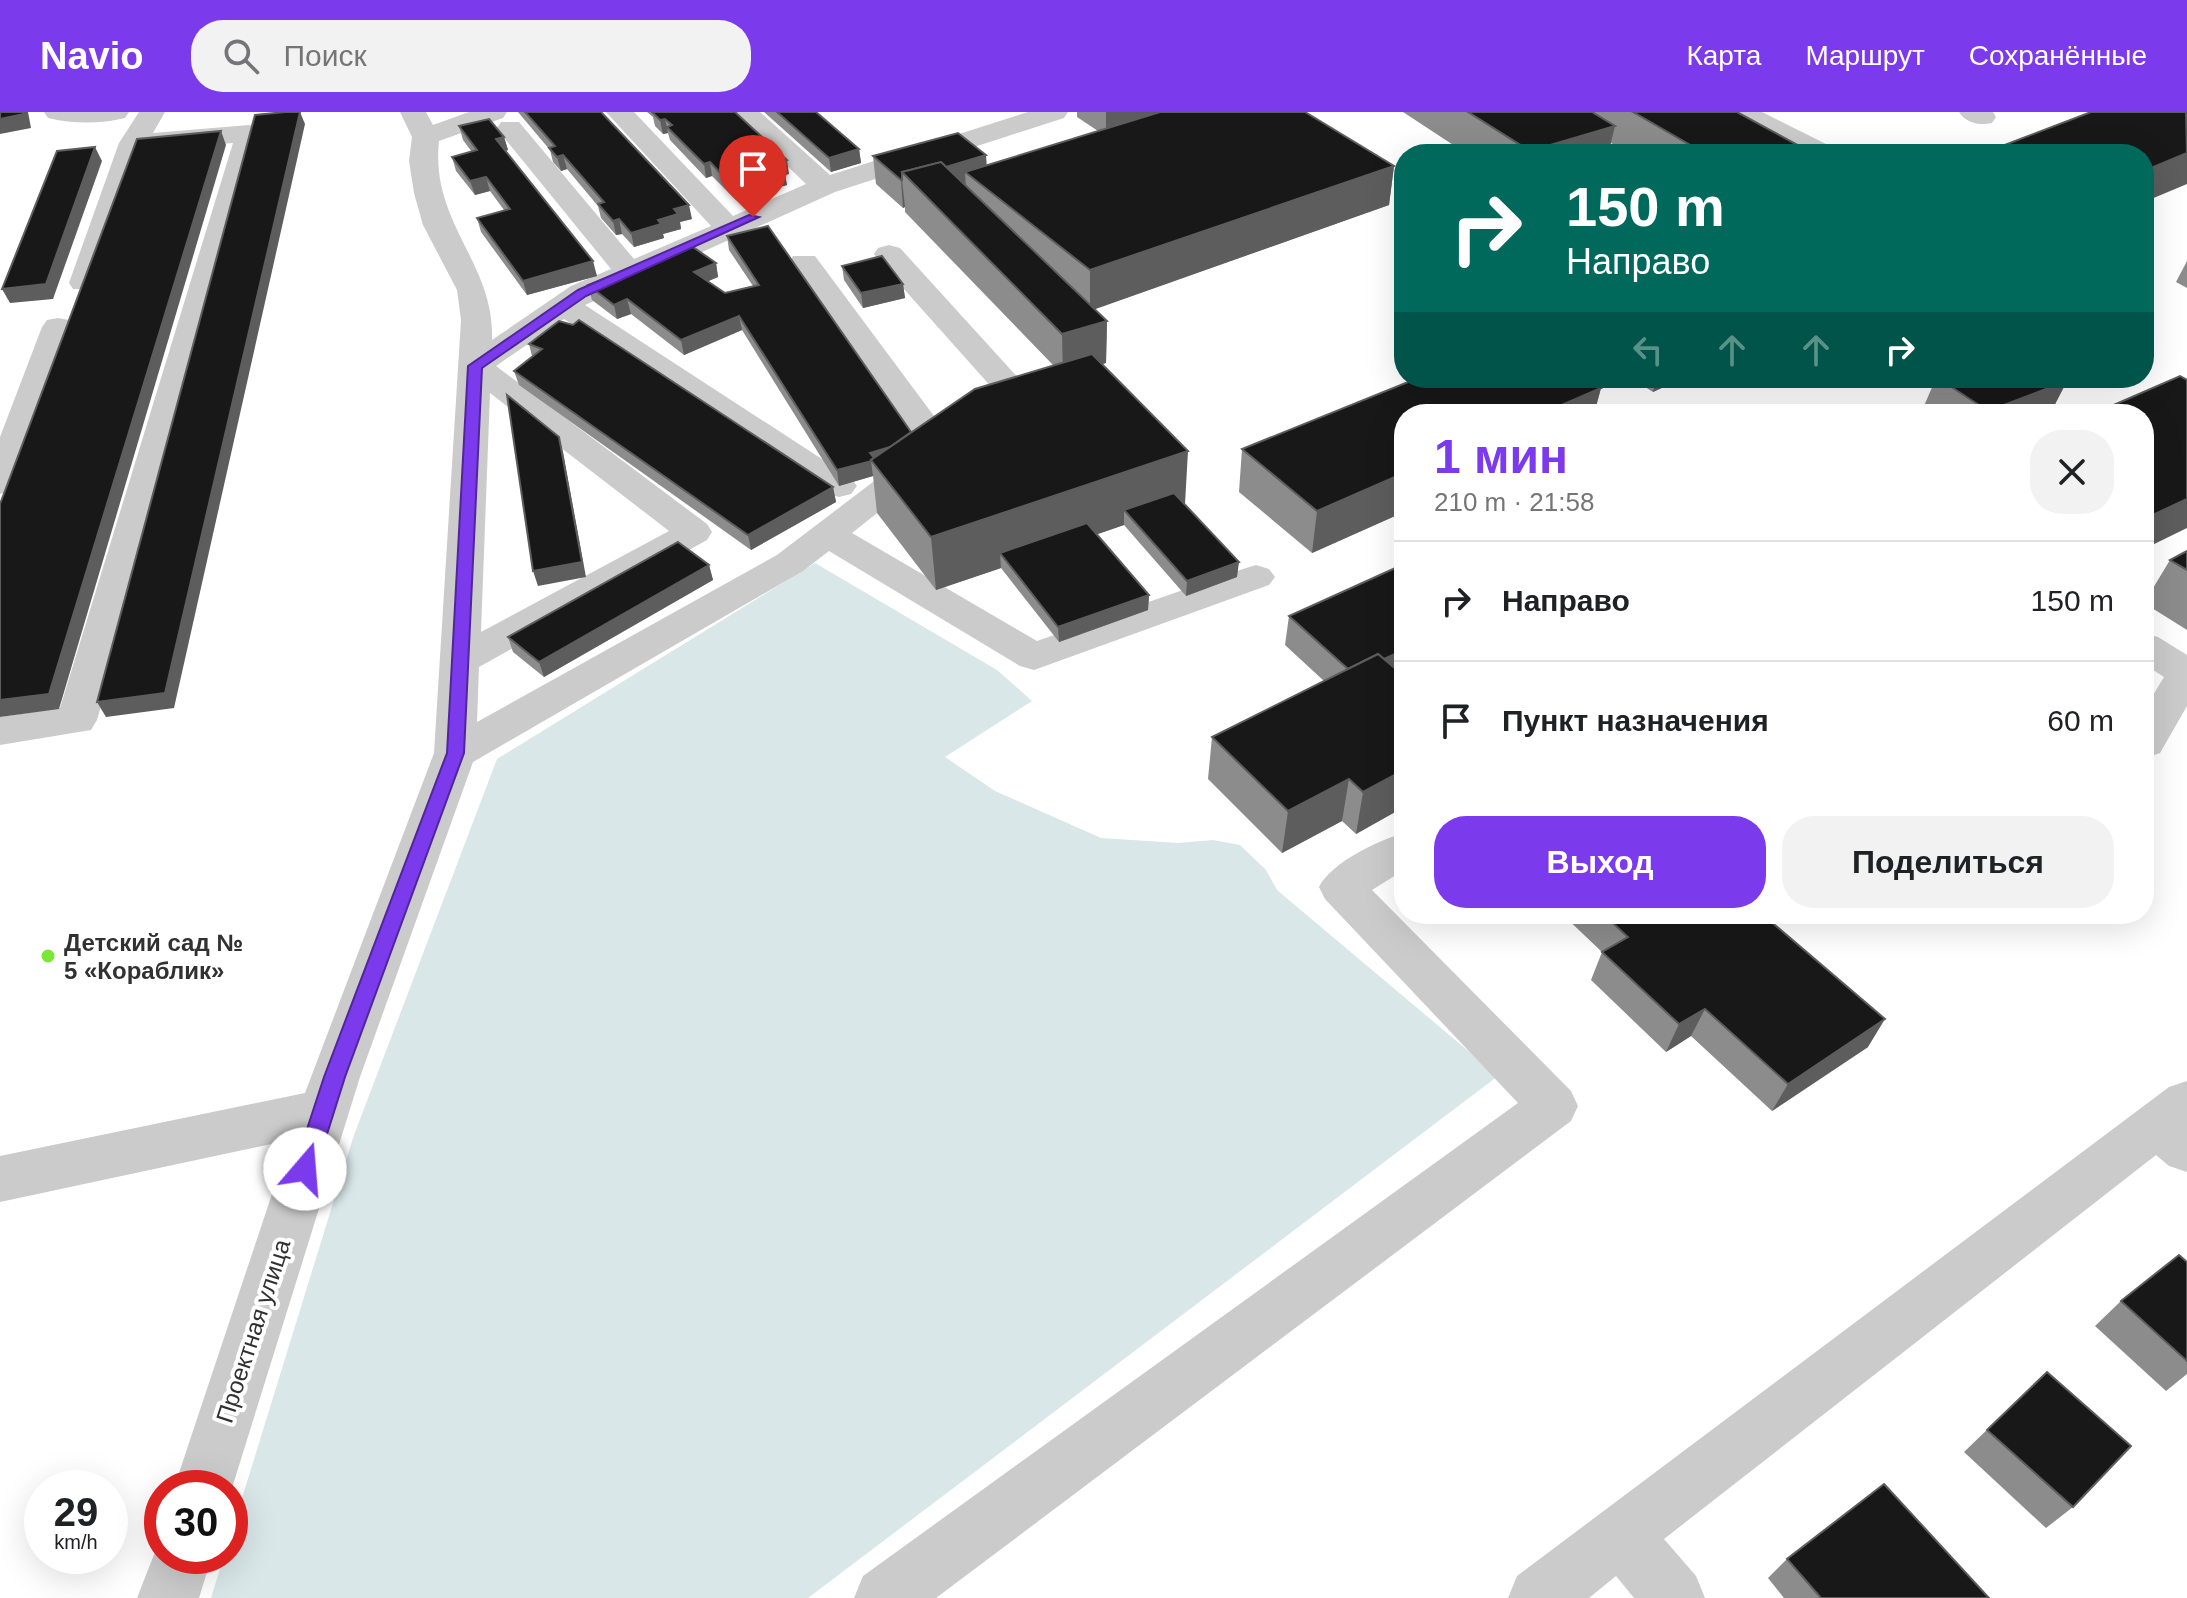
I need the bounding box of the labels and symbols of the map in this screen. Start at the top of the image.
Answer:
pin [719,135,787,217]
place label: Детский сад № 5 «Кораблик» [64,929,243,984]
marker: Детский сад № 5 «Кораблик» [39,947,57,965]
position arrow [263,1127,347,1211]
street label: Проектная улица [211,1235,296,1426]
speed limit sign: 30 [144,1470,248,1574]

